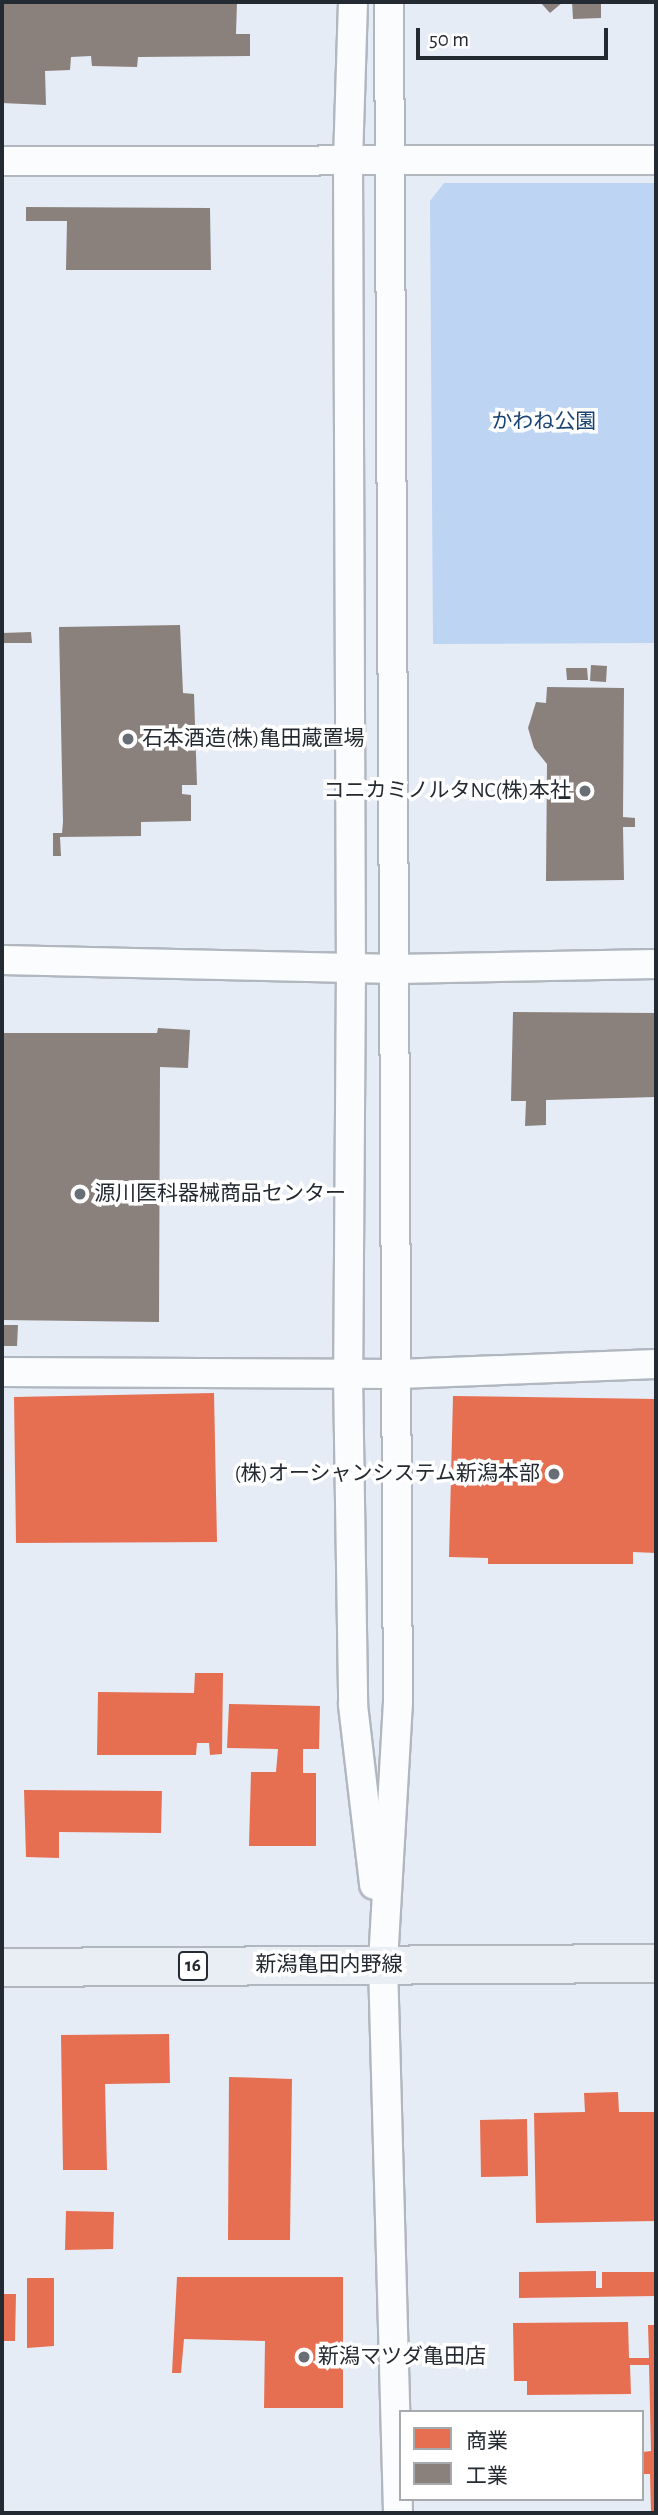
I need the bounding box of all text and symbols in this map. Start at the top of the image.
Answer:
scale bar [420,14,612,58]
text: 50 m [429,29,469,50]
park label: かわね公園 [492,409,596,435]
place label: 石本酒造(株)亀田蔵置場 [142,726,364,752]
marker: 石本酒造(株)亀田蔵置場 [120,731,136,747]
place label: コニカミノルタNC(株)本社 [324,778,571,804]
marker: コニカミノルタNC(株)本社 [577,783,593,799]
place label: 源川医科器械商品センター [94,1181,346,1207]
marker: 源川医科器械商品センター [72,1186,88,1202]
place label: (株)オーシャンシステム新潟本部 [234,1461,540,1487]
marker: (株)オーシャンシステム新潟本部 [546,1466,562,1482]
road number: 16 [177,1950,209,1982]
street label: 新潟亀田内野線 [256,1952,402,1978]
place label: 新潟マツダ亀田店 [318,2344,486,2370]
marker: 新潟マツダ亀田店 [296,2349,312,2365]
legend [399,2410,644,2501]
text: 商業 [466,2431,508,2452]
text: 工業 [466,2466,508,2487]

